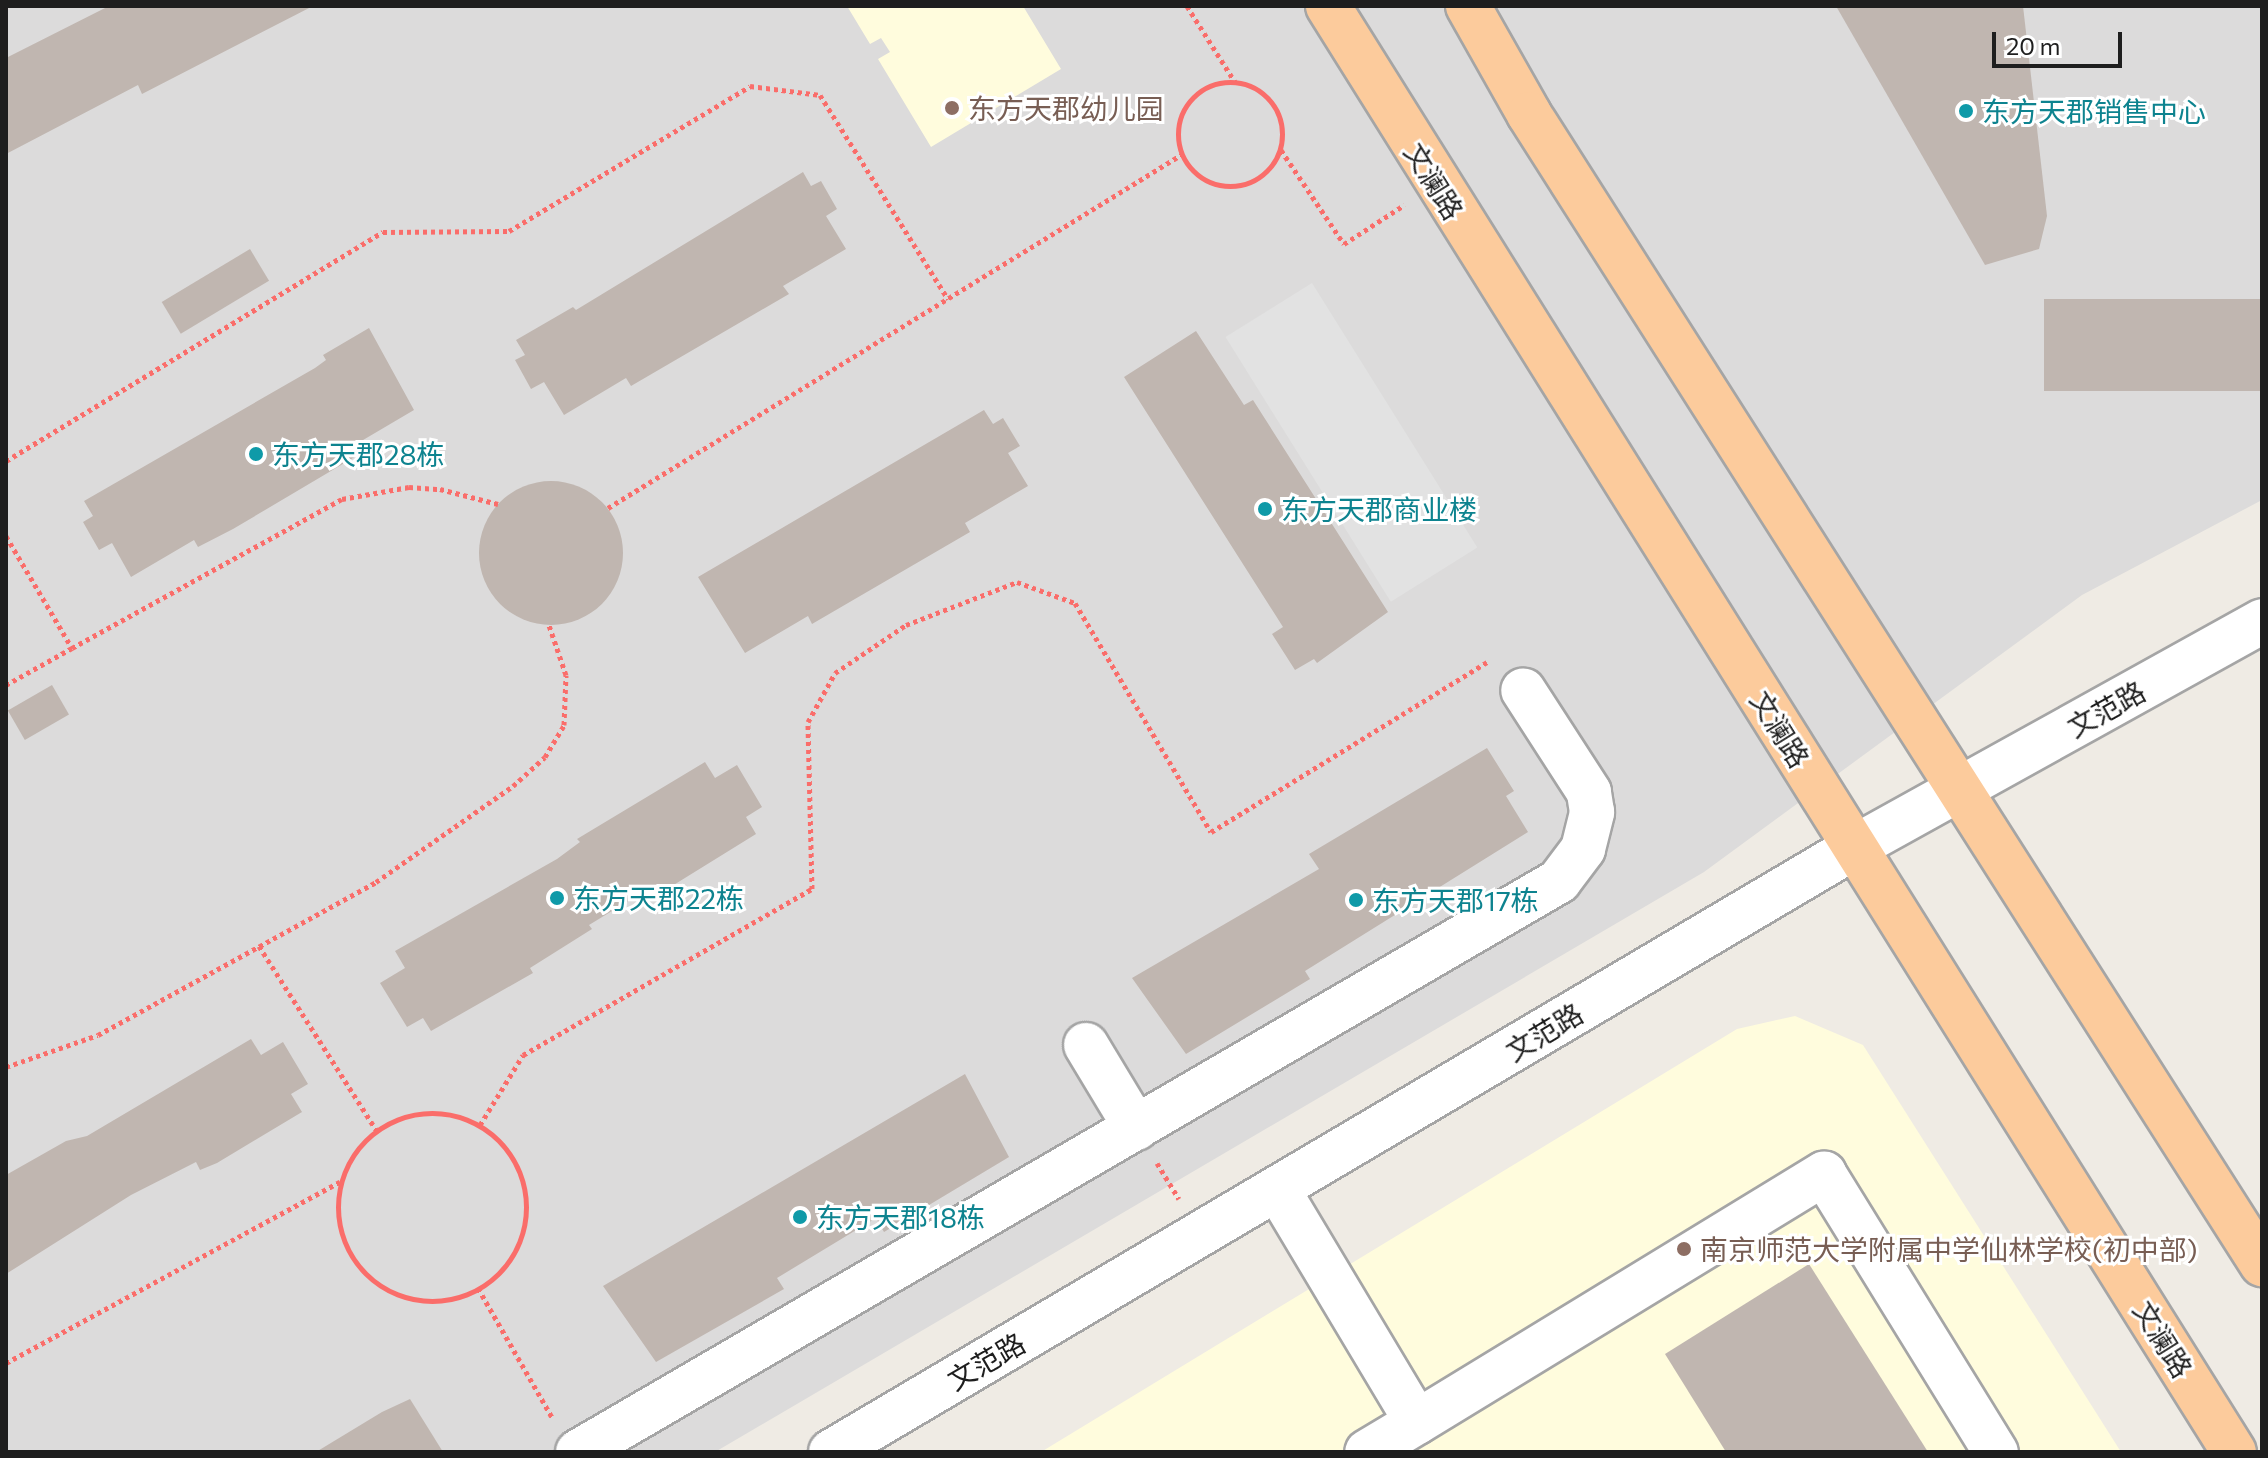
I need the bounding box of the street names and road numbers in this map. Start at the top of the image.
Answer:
street label: 文澜路 [1397,136,1471,226]
street label: 文范路 [2061,674,2151,744]
street label: 文澜路 [1743,684,1817,774]
street label: 文范路 [1499,996,1589,1068]
street label: 文澜路 [2126,1294,2200,1384]
street label: 文范路 [941,1325,1031,1397]

